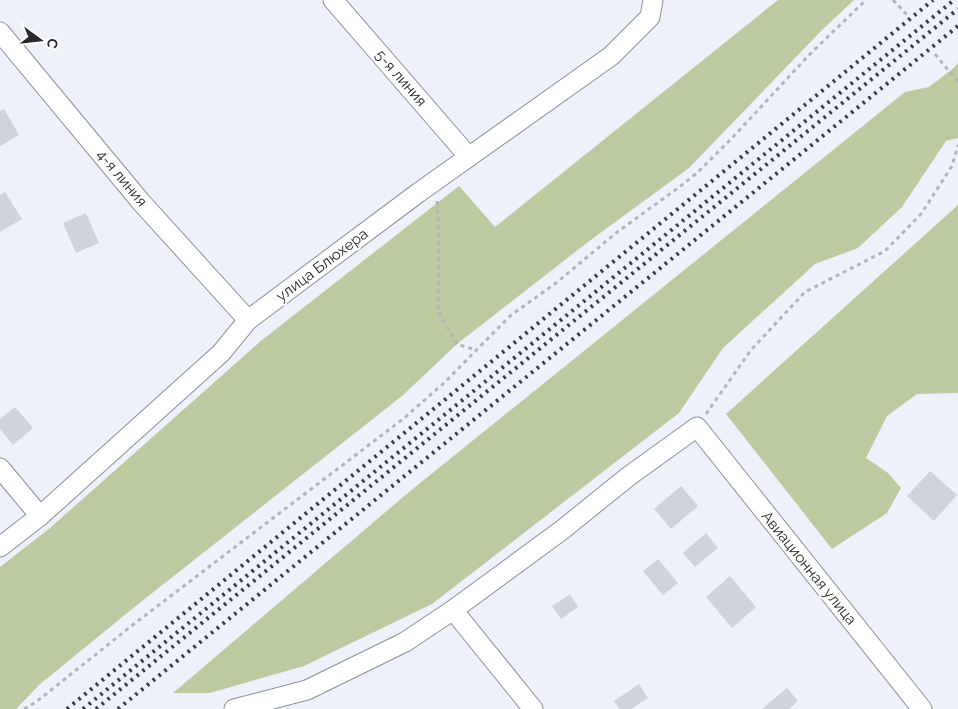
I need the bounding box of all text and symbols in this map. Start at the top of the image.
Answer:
north arrow [15,15,65,65]
text: С [43,37,62,50]
street label: 5-я линия [372,46,430,110]
street label: 4-я линия [93,146,151,210]
street label: улица Блюхера [273,225,371,305]
street label: Авиационная улица [758,508,860,628]

